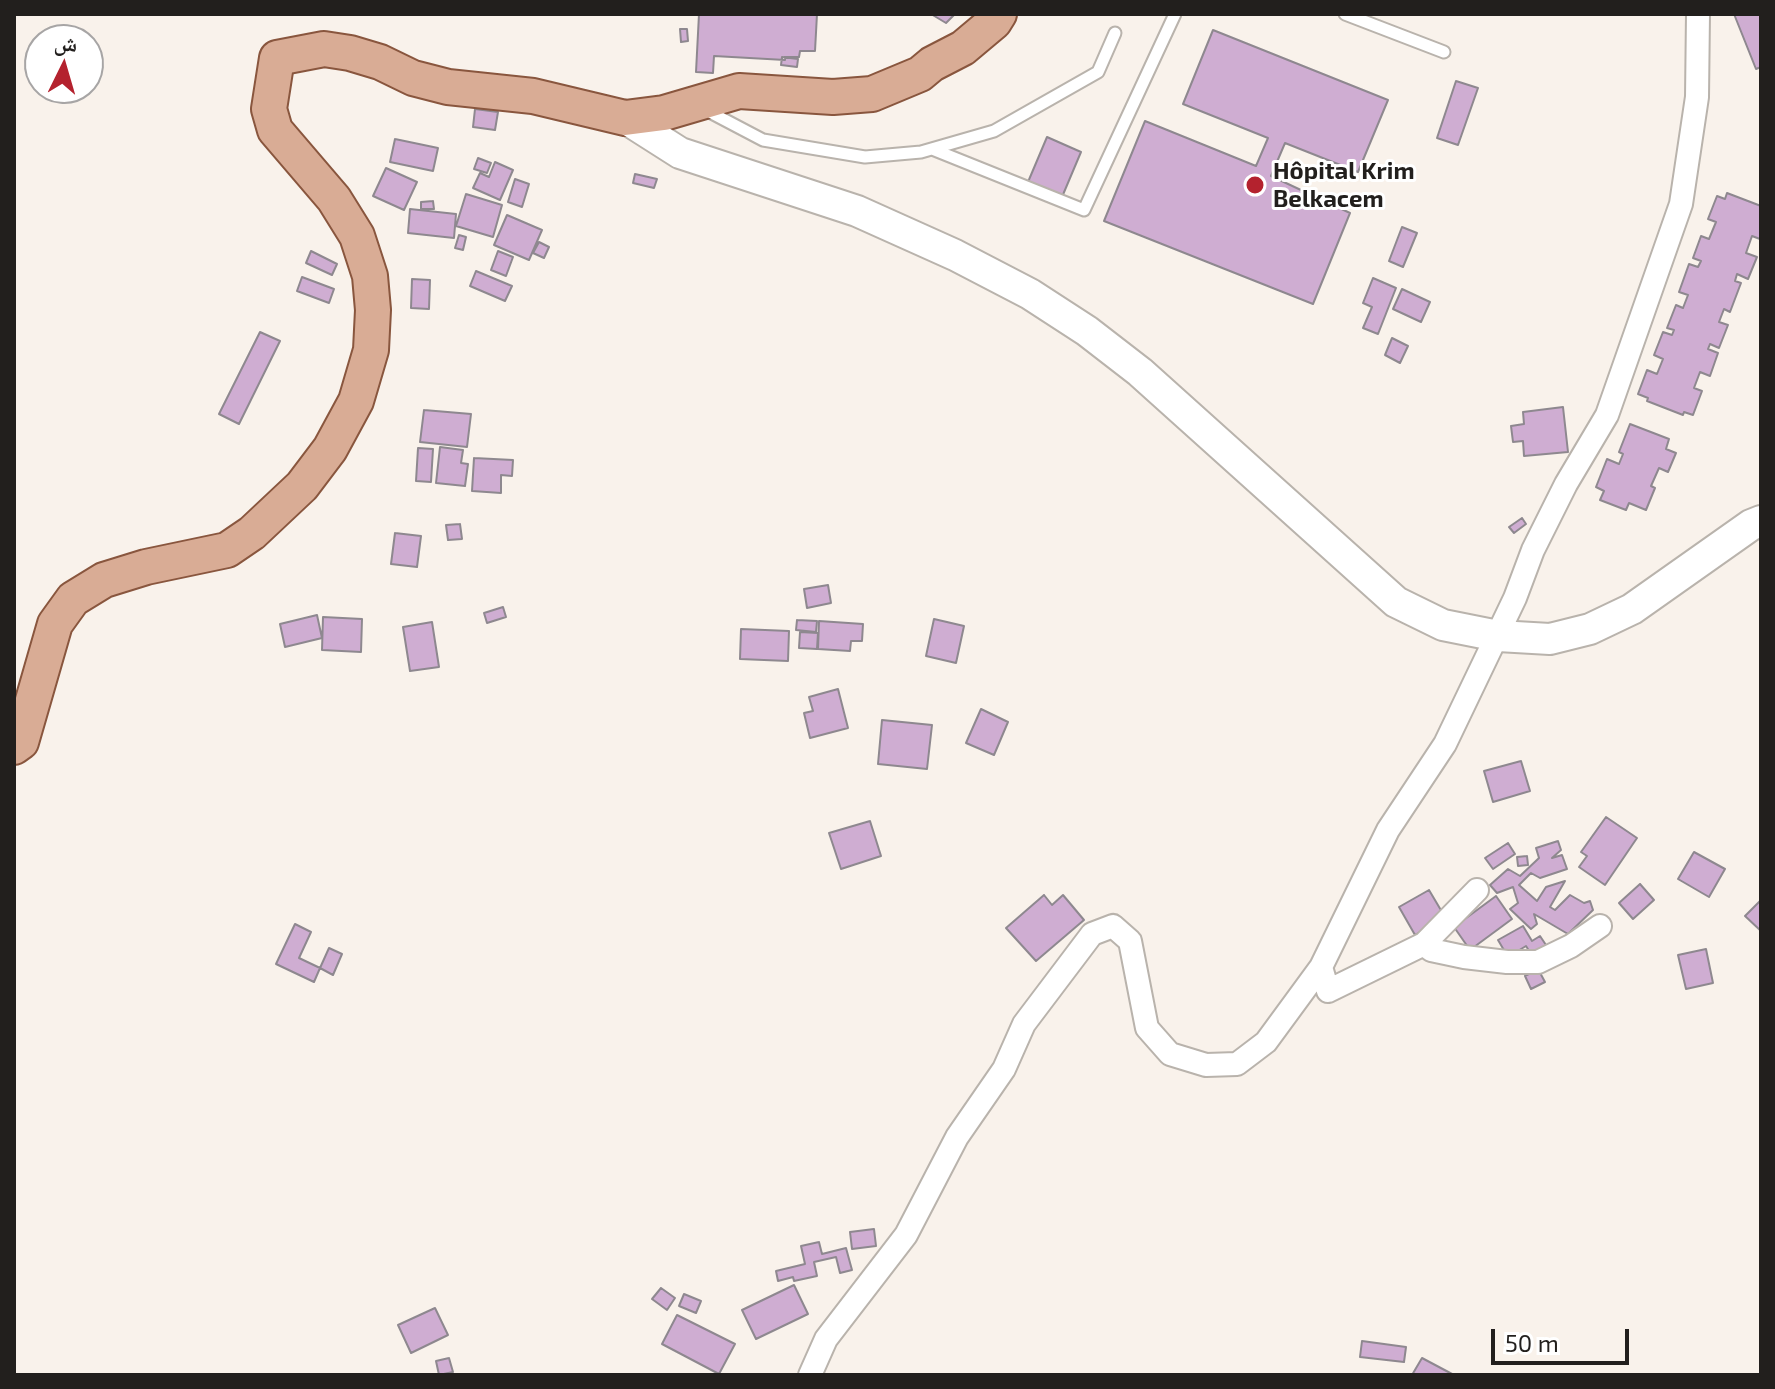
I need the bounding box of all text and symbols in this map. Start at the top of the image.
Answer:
north arrow [24,24,104,104]
text: ش [53,28,79,56]
place label: Hôpital Krim Belkacem [1273,157,1415,213]
marker: Hôpital Krim Belkacem [1244,174,1266,196]
scale bar [1495,1313,1633,1363]
text: 50 m [1505,1328,1559,1357]

